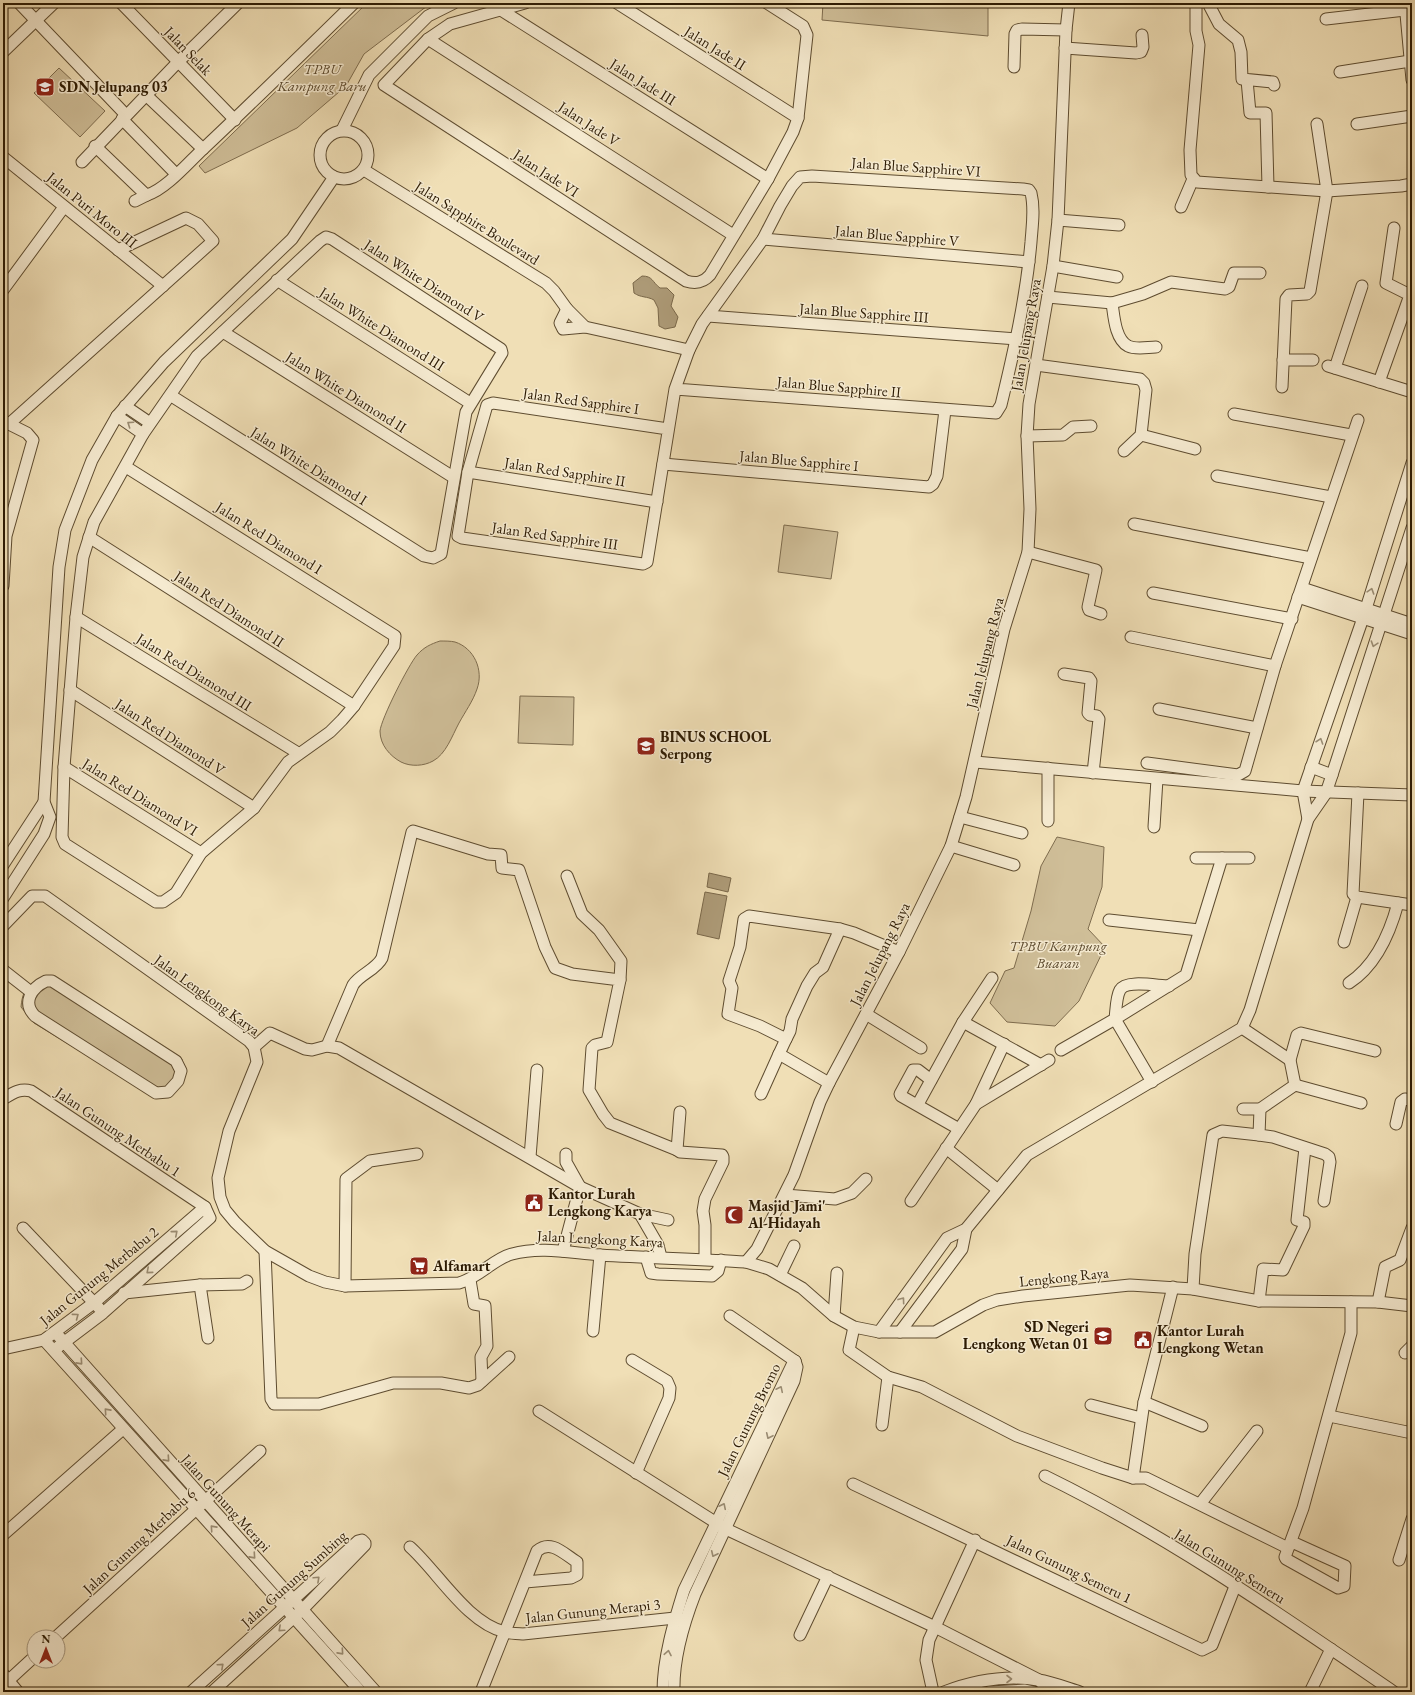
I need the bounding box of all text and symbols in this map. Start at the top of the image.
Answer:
street label: Jalan Jade II [679,20,750,74]
street label: Jalan Selak [159,21,217,80]
street label: Jalan Jade III [605,53,680,109]
park label: TPBU Kampung Baru [276,59,367,95]
school or university icon: SDN Jelupang 03 [34,76,56,98]
place label: SDN Jelupang 03 [59,77,168,96]
street label: Jalan Jade V [553,96,624,151]
street label: Jalan Jade VI [508,143,583,201]
street label: Jalan Blue Sapphire VI [849,152,981,180]
street label: Jalan Puri Moro III [42,166,141,252]
street label: Jalan Sapphire Boulevard [410,175,544,269]
street label: Jalan Blue Sapphire V [832,220,961,250]
street label: Jalan White Diamond V [359,234,488,327]
street label: Jalan Jelupang Raya [1006,277,1045,395]
street label: Jalan White Diamond III [314,281,448,375]
street label: Jalan Blue Sapphire III [797,298,929,326]
street label: Jalan White Diamond II [281,346,410,436]
street label: Jalan Blue Sapphire II [774,371,902,401]
street label: Jalan Red Sapphire I [520,383,640,418]
street label: Jalan White Diamond I [246,421,371,509]
one-way arrow [127,422,134,429]
street label: Jalan Blue Sapphire I [737,446,859,475]
street label: Jalan Red Sapphire II [501,452,627,490]
street label: Jalan Red Diamond I [211,496,326,578]
street label: Jalan Red Sapphire III [489,517,619,554]
street label: Jalan Red Diamond II [169,565,288,651]
one-way arrow [1366,588,1375,595]
street label: Jalan Jelupang Raya [961,595,1008,712]
street label: Jalan Red Diamond III [131,627,255,715]
one-way arrow [1370,641,1379,648]
street label: Jalan Red Diamond V [110,693,230,780]
place label: BINUS SCHOOL Serpong [660,727,771,763]
school or university icon: BINUS SCHOOL Serpong [635,735,657,757]
one-way arrow [1315,738,1324,745]
street label: Jalan Red Diamond VI [77,752,201,840]
street label: Jalan Jelupang Raya [844,899,914,1011]
park label: TPBU Kampung Buaran [1009,936,1107,972]
street label: Jalan Lengkong Karya [149,949,264,1039]
street label: Jalan Gunung Merbabu 1 [50,1081,185,1181]
place label: Kantor Lurah Lengkong Karya [548,1184,652,1220]
public building icon: Kantor Lurah Lengkong Karya [523,1192,545,1214]
place label: Masjid Jami' Al-Hidayah [747,1196,826,1232]
mosque icon: Masjid Jami' Al-Hidayah [723,1204,745,1226]
street label: Jalan Gunung Merbabu 2 [34,1221,162,1331]
street label: Jalan Lengkong Karya [535,1226,663,1251]
one-way arrow [171,1230,178,1237]
supermarket icon: Alfamart [408,1255,430,1277]
place label: Alfamart [432,1256,491,1275]
street label: Lengkong Raya [1018,1262,1110,1291]
one-way arrow [147,1267,154,1274]
one-way arrow [897,1297,905,1304]
one-way arrow [71,1314,78,1321]
place label: SD Negeri Lengkong Wetan 01 [963,1317,1090,1353]
place label: Kantor Lurah Lengkong Wetan [1157,1321,1264,1357]
school or university icon: SD Negeri Lengkong Wetan 01 [1092,1325,1114,1347]
public building icon: Kantor Lurah Lengkong Wetan [1132,1329,1154,1351]
one-way arrow [76,1357,83,1364]
street label: Jalan Gunung Bromo [712,1360,784,1481]
one-way arrow [775,1386,783,1394]
one-way arrow [104,1408,112,1416]
one-way arrow [766,1432,774,1439]
street label: Jalan Gunung Merapi [176,1448,276,1556]
one-way arrow [162,1454,169,1462]
street label: Jalan Gunung Merbabu 6 [77,1484,199,1599]
one-way arrow [719,1503,726,1511]
street label: Jalan Gunung Semeru [1170,1523,1289,1607]
one-way arrow [210,1525,218,1533]
street label: Jalan Gunung Sumbing [235,1526,351,1633]
street label: Jalan Gunung Semeru 1 [1002,1529,1135,1607]
one-way arrow [711,1550,719,1557]
one-way arrow [249,1551,256,1559]
one-way arrow [312,1576,320,1584]
street label: Jalan Gunung Merapi 3 [523,1594,661,1627]
one-way arrow [278,1625,286,1632]
north arrow [26,1629,66,1669]
text: N [42,1632,51,1646]
one-way arrow [336,1647,343,1655]
one-way arrow [663,1650,672,1657]
one-way arrow [216,1664,223,1671]
one-way arrow [1006,1675,1012,1683]

